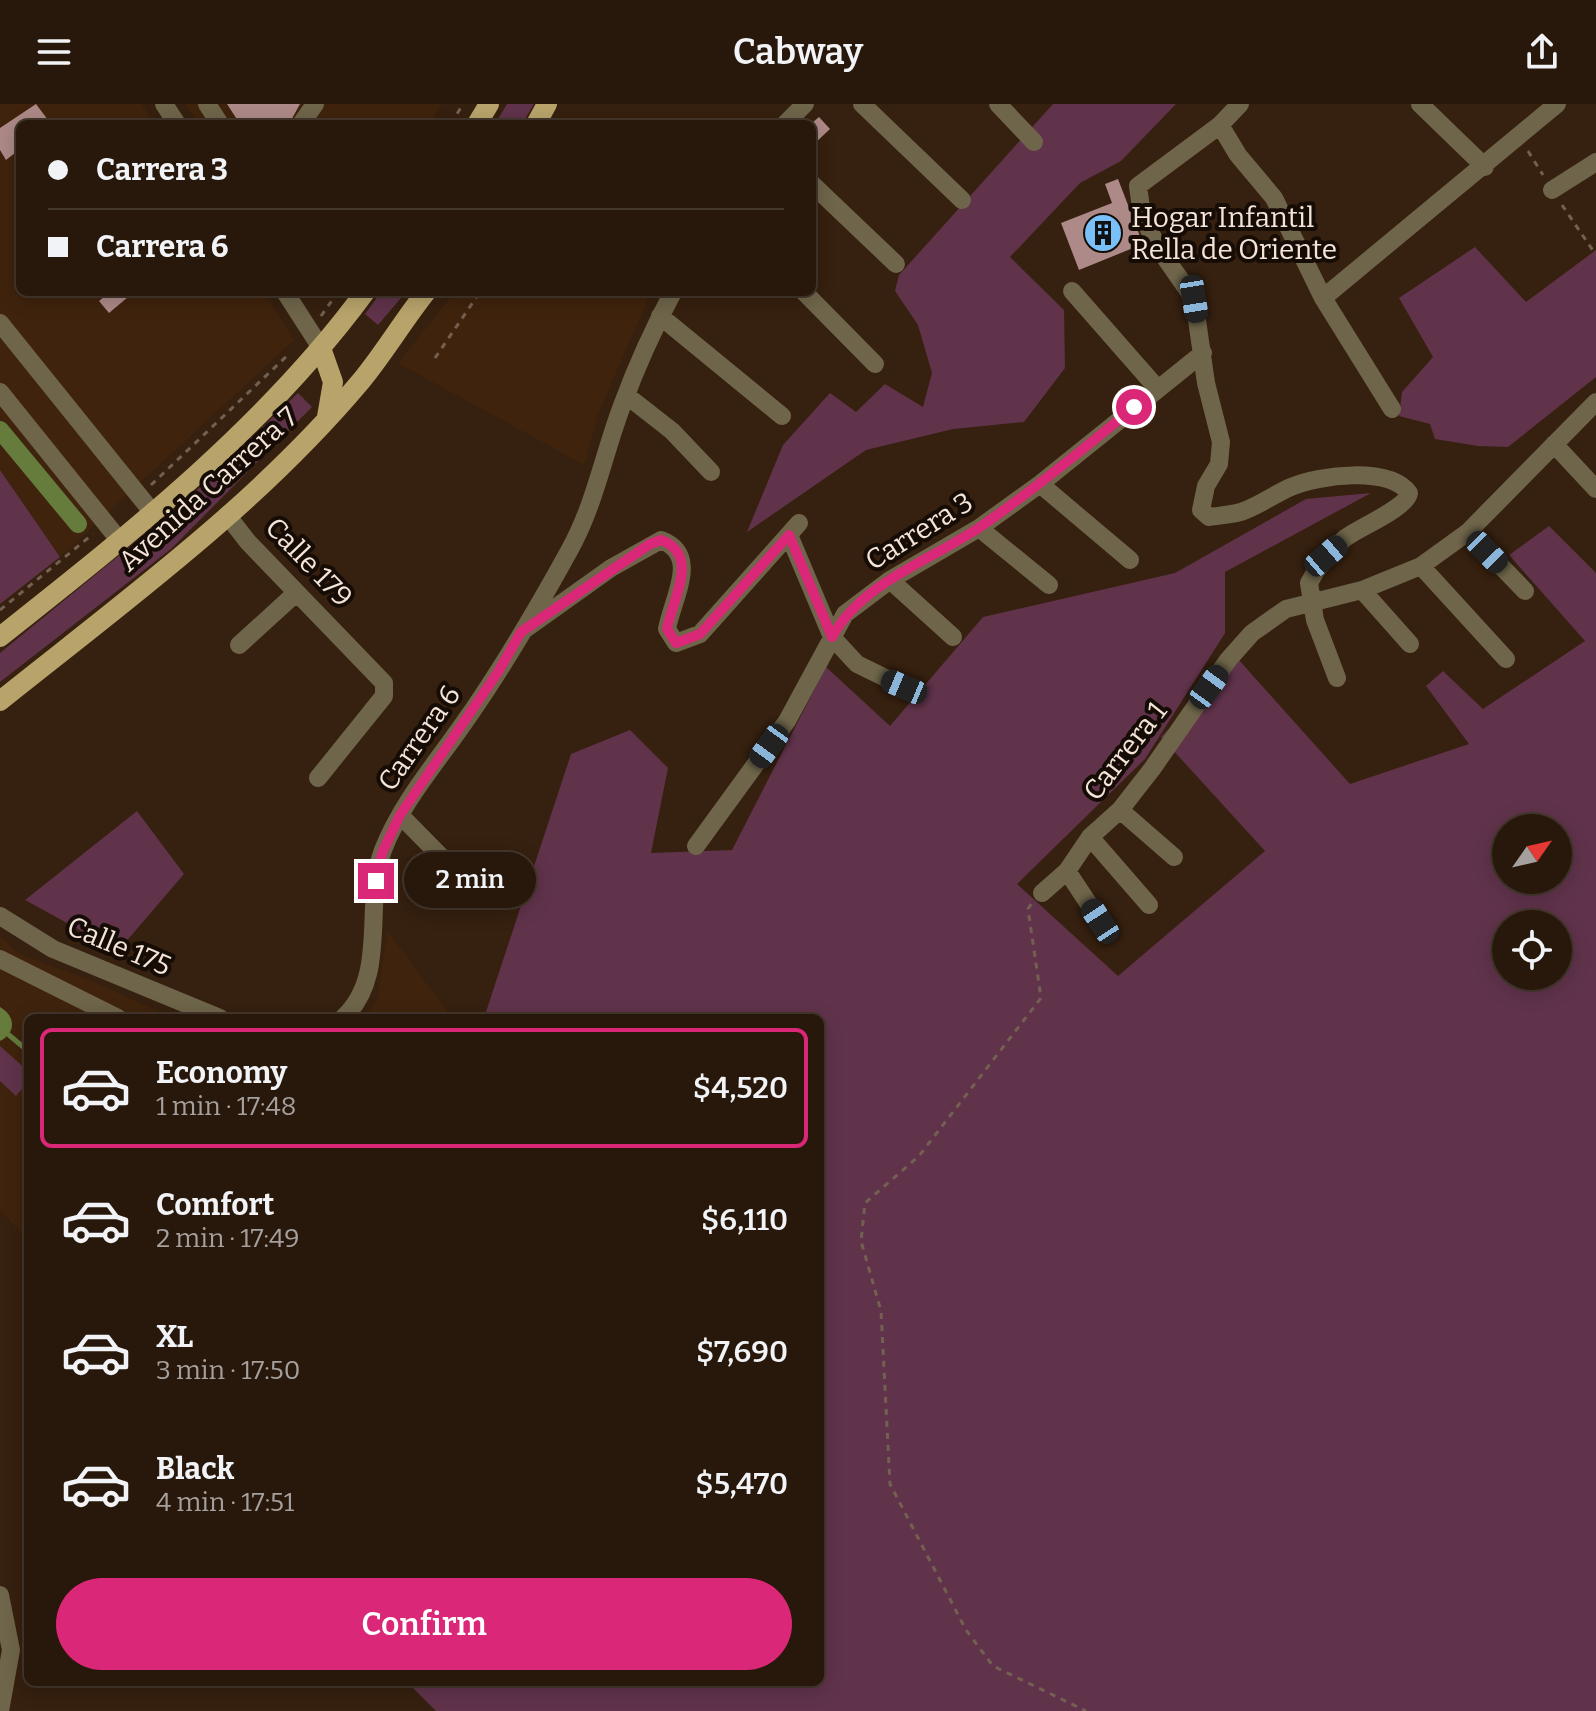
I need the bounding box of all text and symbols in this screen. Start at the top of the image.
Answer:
icon: menu [32,30,76,74]
text: Cabway [733,30,863,74]
icon: share [1520,30,1564,74]
text: Carrera 3 [96,152,228,188]
place label: Hogar Infantil Rella de Oriente [1131,201,1337,266]
building icon: Hogar Infantil Rella de Oriente [1082,212,1124,254]
text: Carrera 6 [96,229,228,265]
car [1178,273,1210,325]
route start [1116,389,1152,425]
street label: Avenida Carrera 7 [112,400,304,578]
street label: Carrera 3 [859,485,979,577]
street label: Calle 179 [259,511,359,613]
car [1462,526,1512,578]
car [1300,531,1352,581]
car [1185,661,1233,713]
car [877,667,931,707]
street label: Carrera 6 [371,679,467,797]
street label: Carrera 1 [1076,695,1174,807]
car [745,720,793,772]
north arrow [1492,814,1572,894]
map controls [1492,814,1572,990]
callout: 2 min [404,853,536,909]
route end [358,863,394,899]
text: 2 min [436,864,504,895]
car [1077,894,1123,948]
street label: Calle 175 [62,909,176,983]
button: locate [1492,910,1572,990]
icon: car [60,1052,132,1124]
text: Economy [156,1055,287,1091]
text: $4,520 [693,1070,788,1106]
text: 1 min · 17:48 [156,1091,296,1122]
icon: car [60,1184,132,1256]
text: Comfort [156,1187,274,1223]
text: $6,110 [701,1202,788,1238]
text: 2 min · 17:49 [156,1223,300,1254]
icon: car [60,1316,132,1388]
text: XL [156,1319,193,1355]
text: $7,690 [696,1334,788,1370]
text: 3 min · 17:50 [156,1355,300,1386]
icon: car [60,1448,132,1520]
text: Black [156,1451,234,1487]
text: $5,470 [695,1466,788,1502]
text: 4 min · 17:51 [156,1487,294,1518]
button: Confirm [56,1578,792,1670]

